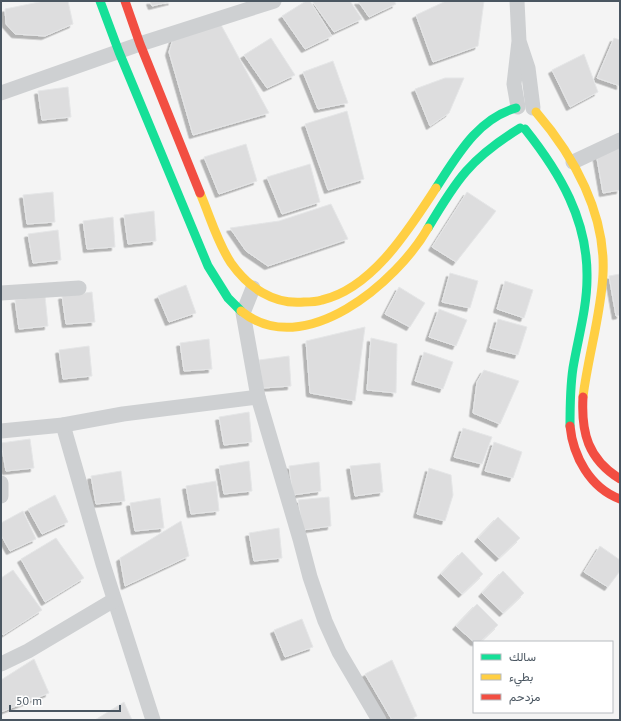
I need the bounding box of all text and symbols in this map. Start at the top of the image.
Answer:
legend [473,641,613,713]
text: سالك [509,649,536,664]
text: بطيء [509,669,533,687]
scale bar [10,687,120,713]
text: مزدحم [509,689,540,705]
text: 50 m [16,693,42,708]

